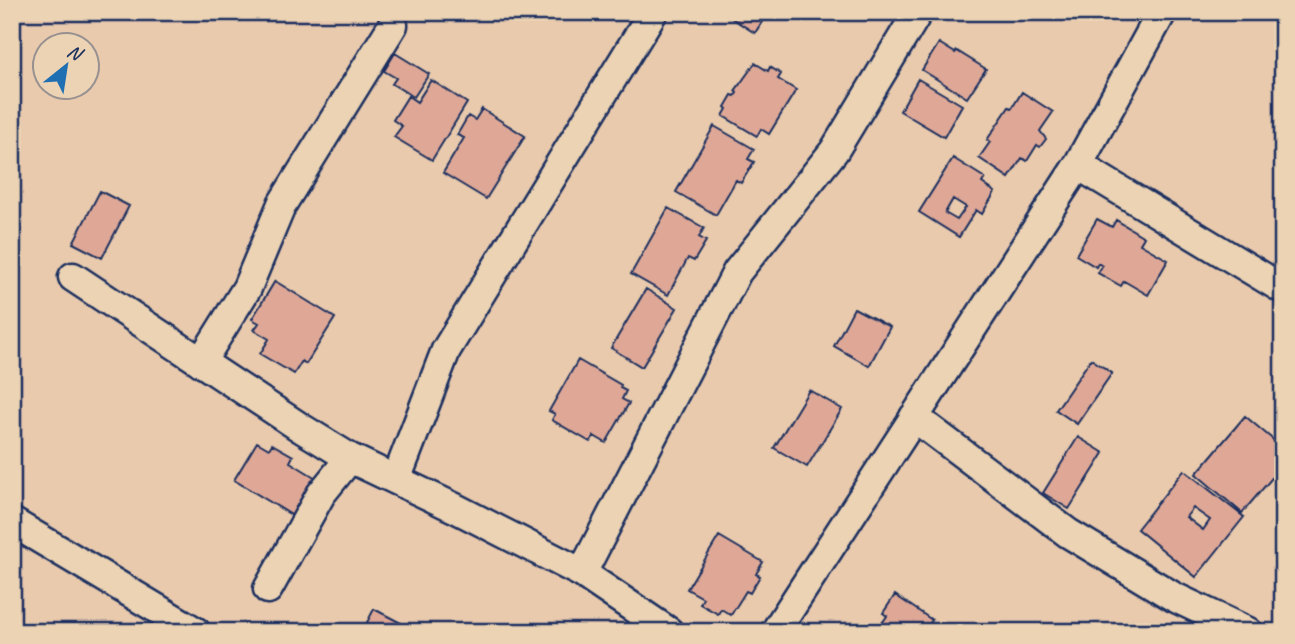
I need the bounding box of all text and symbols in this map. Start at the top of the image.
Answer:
north arrow [32,32,102,102]
text: N [63,39,88,67]

